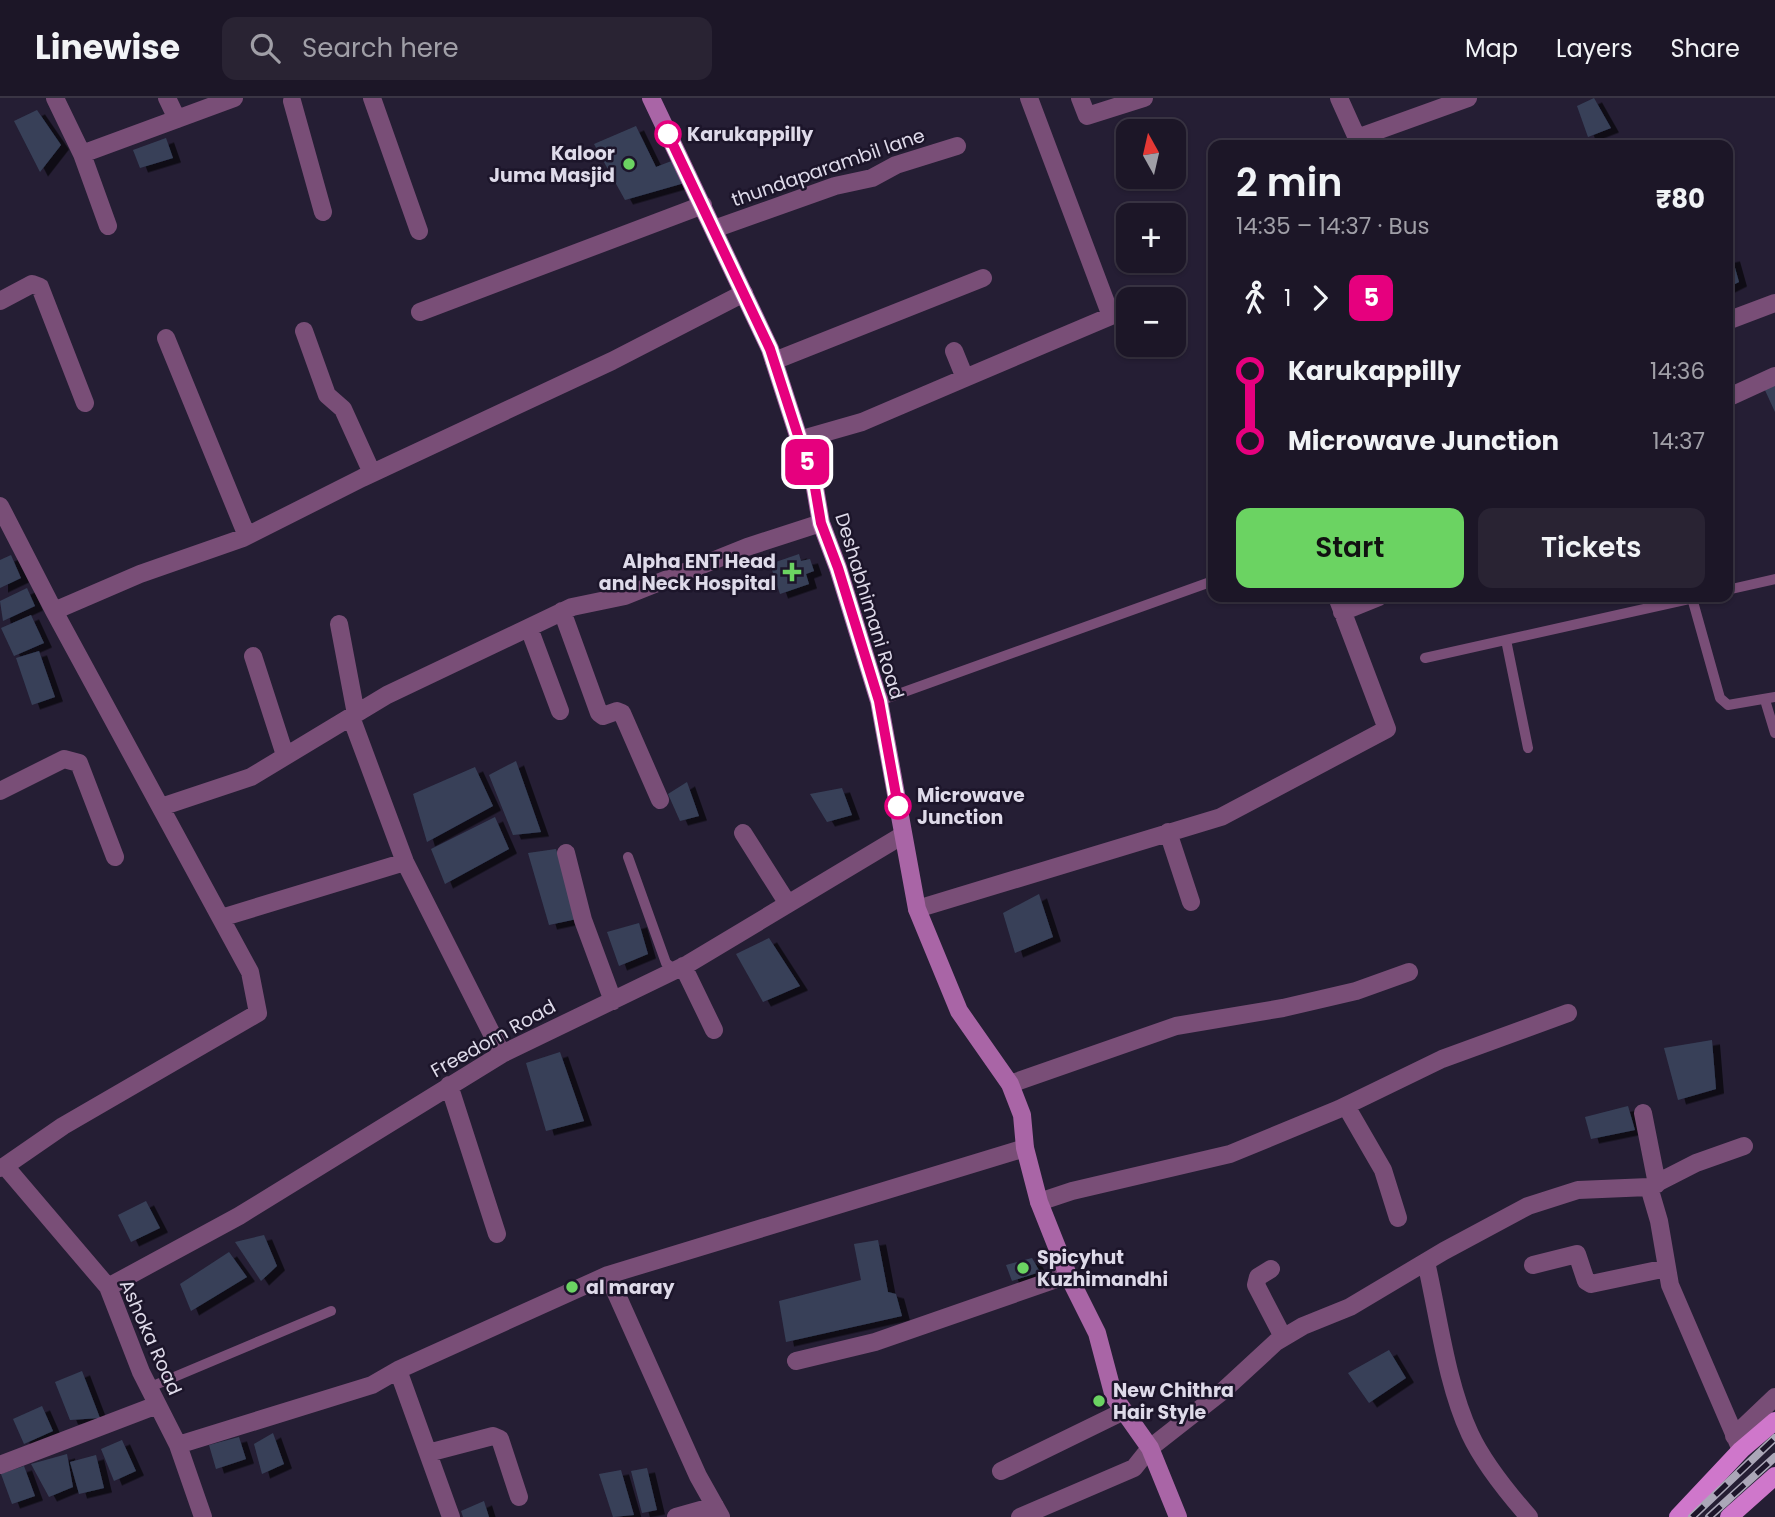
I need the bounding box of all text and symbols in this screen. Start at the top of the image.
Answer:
search box [222,17,712,80]
text: Linewise [35,24,180,71]
icon: search [246,29,284,67]
text: Search here [302,30,459,66]
text: Map [1465,32,1518,65]
text: Layers [1556,32,1632,65]
text: Share [1670,32,1740,65]
north arrow [1116,119,1186,189]
map controls [1116,119,1186,357]
marker: Karukappilly [655,121,681,147]
place label: Karukappilly [687,121,814,148]
street label: thundaparambil lane [728,122,929,213]
place label: Kaloor Juma Masjid [489,140,615,189]
marker: Kaloor Juma Masjid [621,156,637,172]
text: 2 min [1236,156,1342,209]
text: ₹80 [1656,181,1705,217]
button: + [1116,203,1186,273]
text: 14:35 – 14:37 · Bus [1236,210,1429,242]
icon: walk [1236,279,1274,317]
icon: forward [1301,279,1339,317]
text: 5 [1363,281,1379,314]
text: 1 [1284,282,1291,314]
button: − [1116,287,1186,357]
text: Karukappilly [1288,353,1461,389]
text: 14:36 [1650,355,1705,387]
text: Microwave Junction [1288,423,1559,459]
text: 14:37 [1652,425,1705,457]
line badge: 5 [784,439,830,485]
text: 5 [799,445,815,478]
button: Start [1236,508,1464,588]
button: Tickets [1478,508,1705,588]
street label: Deshabhimani Road [828,510,911,703]
place label: Alpha ENT Head and Neck Hospital [599,548,776,597]
marker: Alpha ENT Head and Neck Hospital [782,562,802,582]
place label: Microwave Junction [917,782,1025,831]
marker: Microwave Junction [885,793,911,819]
street label: Freedom Road [426,993,561,1084]
place label: Spicyhut Kuzhimandhi [1037,1244,1168,1293]
marker: Spicyhut Kuzhimandhi [1015,1260,1031,1276]
place label: al maray [586,1274,676,1301]
street label: Ashoka Road [113,1275,188,1399]
marker: al maray [564,1279,580,1295]
place label: New Chithra Hair Style [1113,1377,1234,1426]
marker: New Chithra Hair Style [1091,1393,1107,1409]

